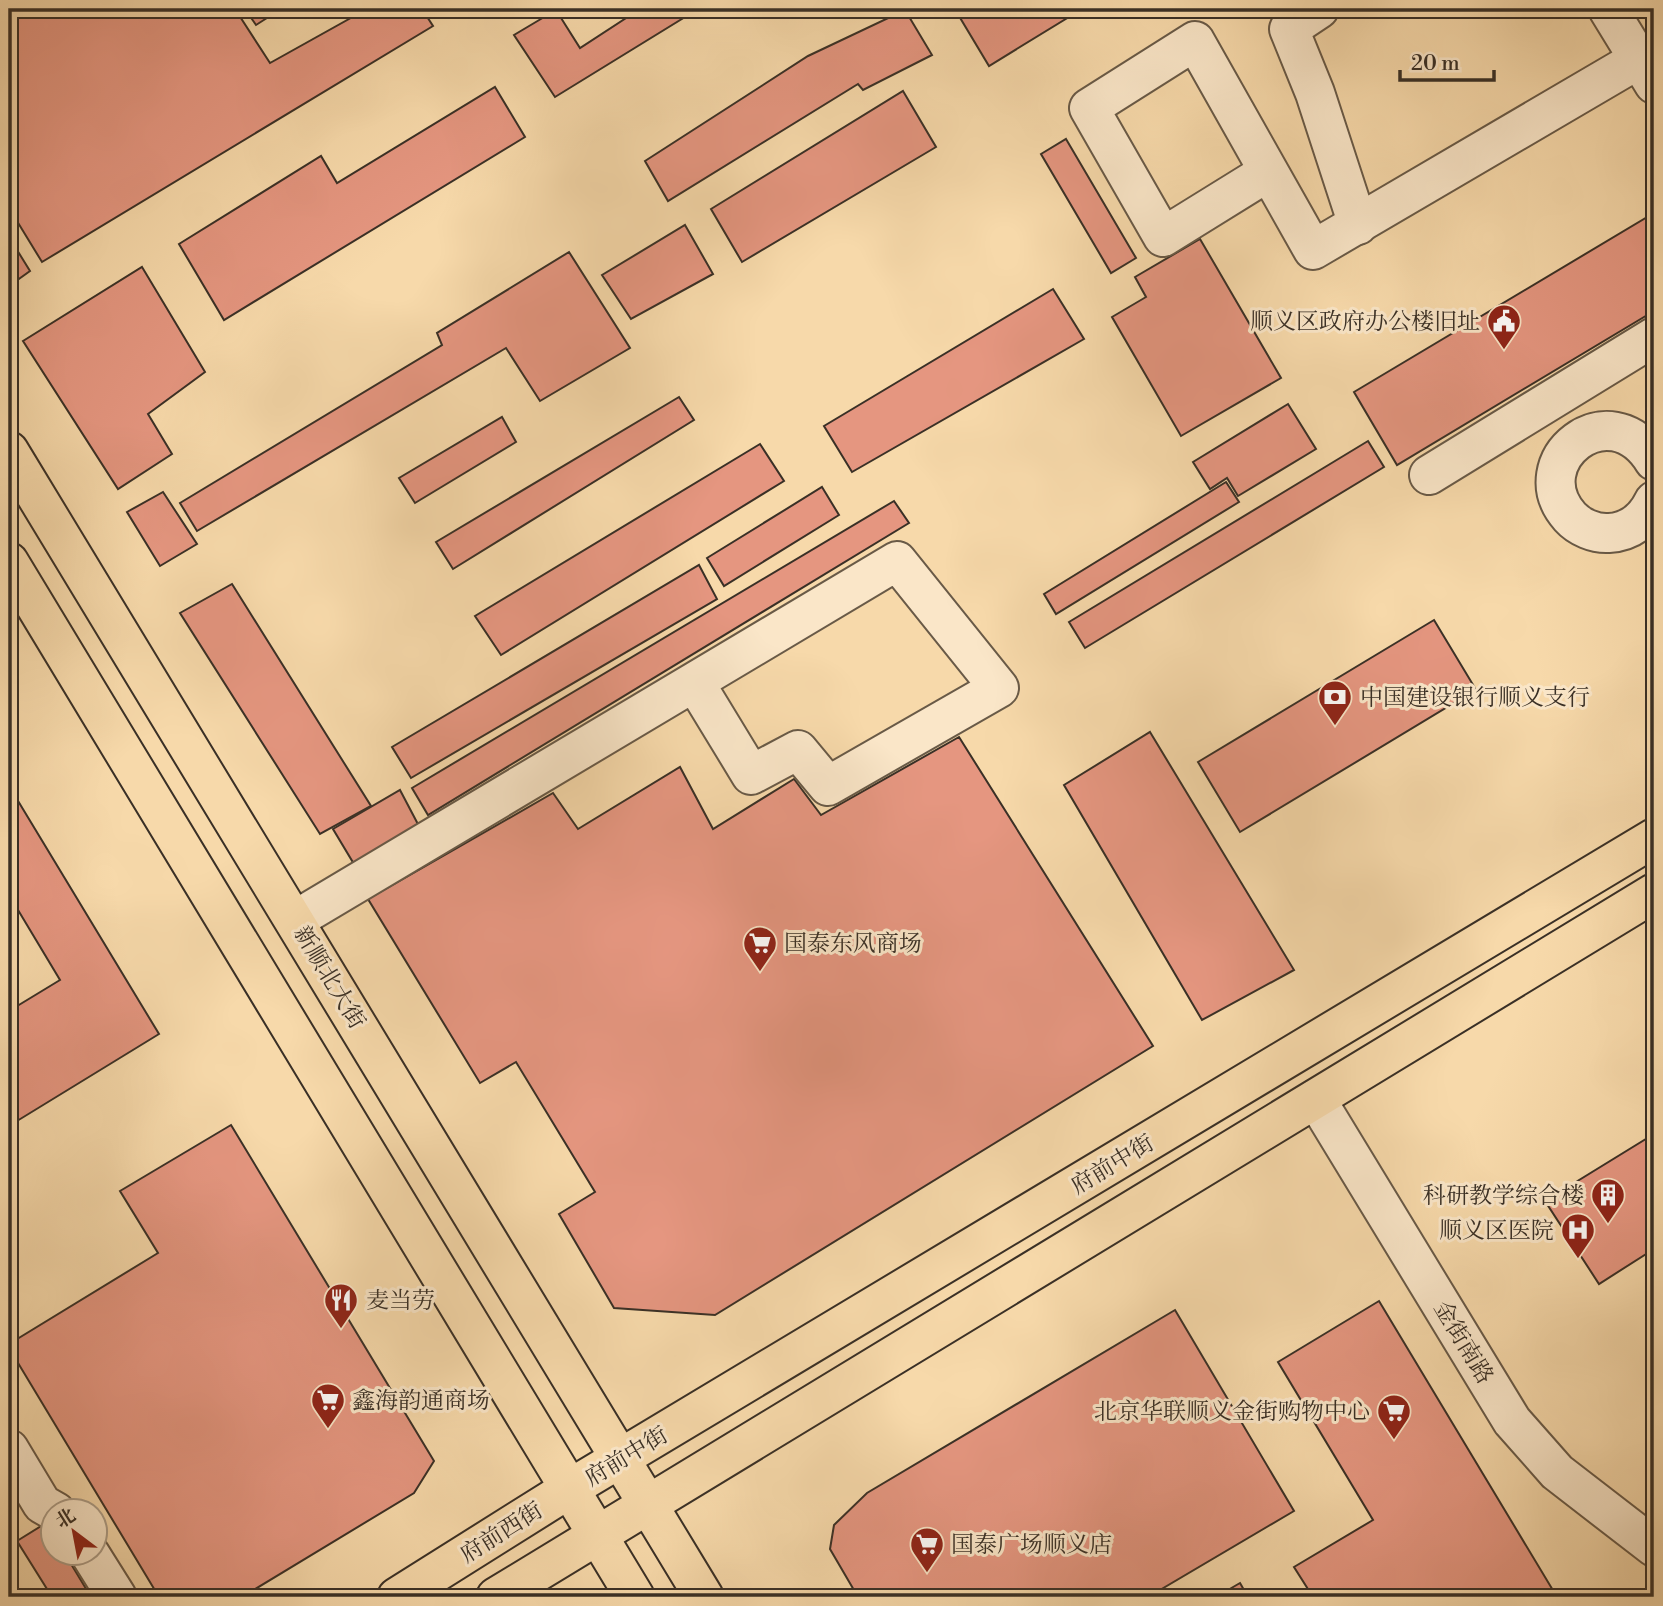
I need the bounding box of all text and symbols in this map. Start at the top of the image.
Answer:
scale bar [1400,38,1495,82]
text: 20 m [1411,51,1460,77]
public building icon: 顺义区政府办公楼旧址 [1485,302,1523,351]
place label: 顺义区政府办公楼旧址 [1250,308,1480,336]
bank icon: 中国建设银行顺义支行 [1316,678,1354,727]
place label: 中国建设银行顺义支行 [1360,684,1590,712]
street label: 新顺北大街 [288,921,371,1034]
supermarket icon: 国泰东风商场 [741,924,779,973]
place label: 国泰东风商场 [784,930,922,958]
street label: 府前中街 [1066,1129,1159,1201]
building icon: 科研教学综合楼 [1589,1176,1627,1225]
place label: 科研教学综合楼 [1423,1182,1584,1210]
hospital icon: 顺义区医院 [1559,1211,1597,1260]
place label: 顺义区医院 [1439,1217,1554,1245]
restaurant icon: 麦当劳 [322,1281,360,1330]
place label: 麦当劳 [366,1287,435,1315]
street label: 金街南路 [1427,1296,1499,1389]
supermarket icon: 鑫海韵通商场 [309,1381,347,1430]
place label: 鑫海韵通商场 [352,1387,490,1415]
supermarket icon: 北京华联顺义金街购物中心 [1375,1392,1413,1441]
place label: 北京华联顺义金街购物中心 [1094,1398,1370,1426]
street label: 府前中街 [580,1421,673,1493]
street label: 府前西街 [455,1497,548,1569]
north arrow [38,1498,108,1568]
text: 北 [51,1503,80,1534]
supermarket icon: 国泰广场顺义店 [908,1525,946,1574]
place label: 国泰广场顺义店 [951,1531,1112,1559]

